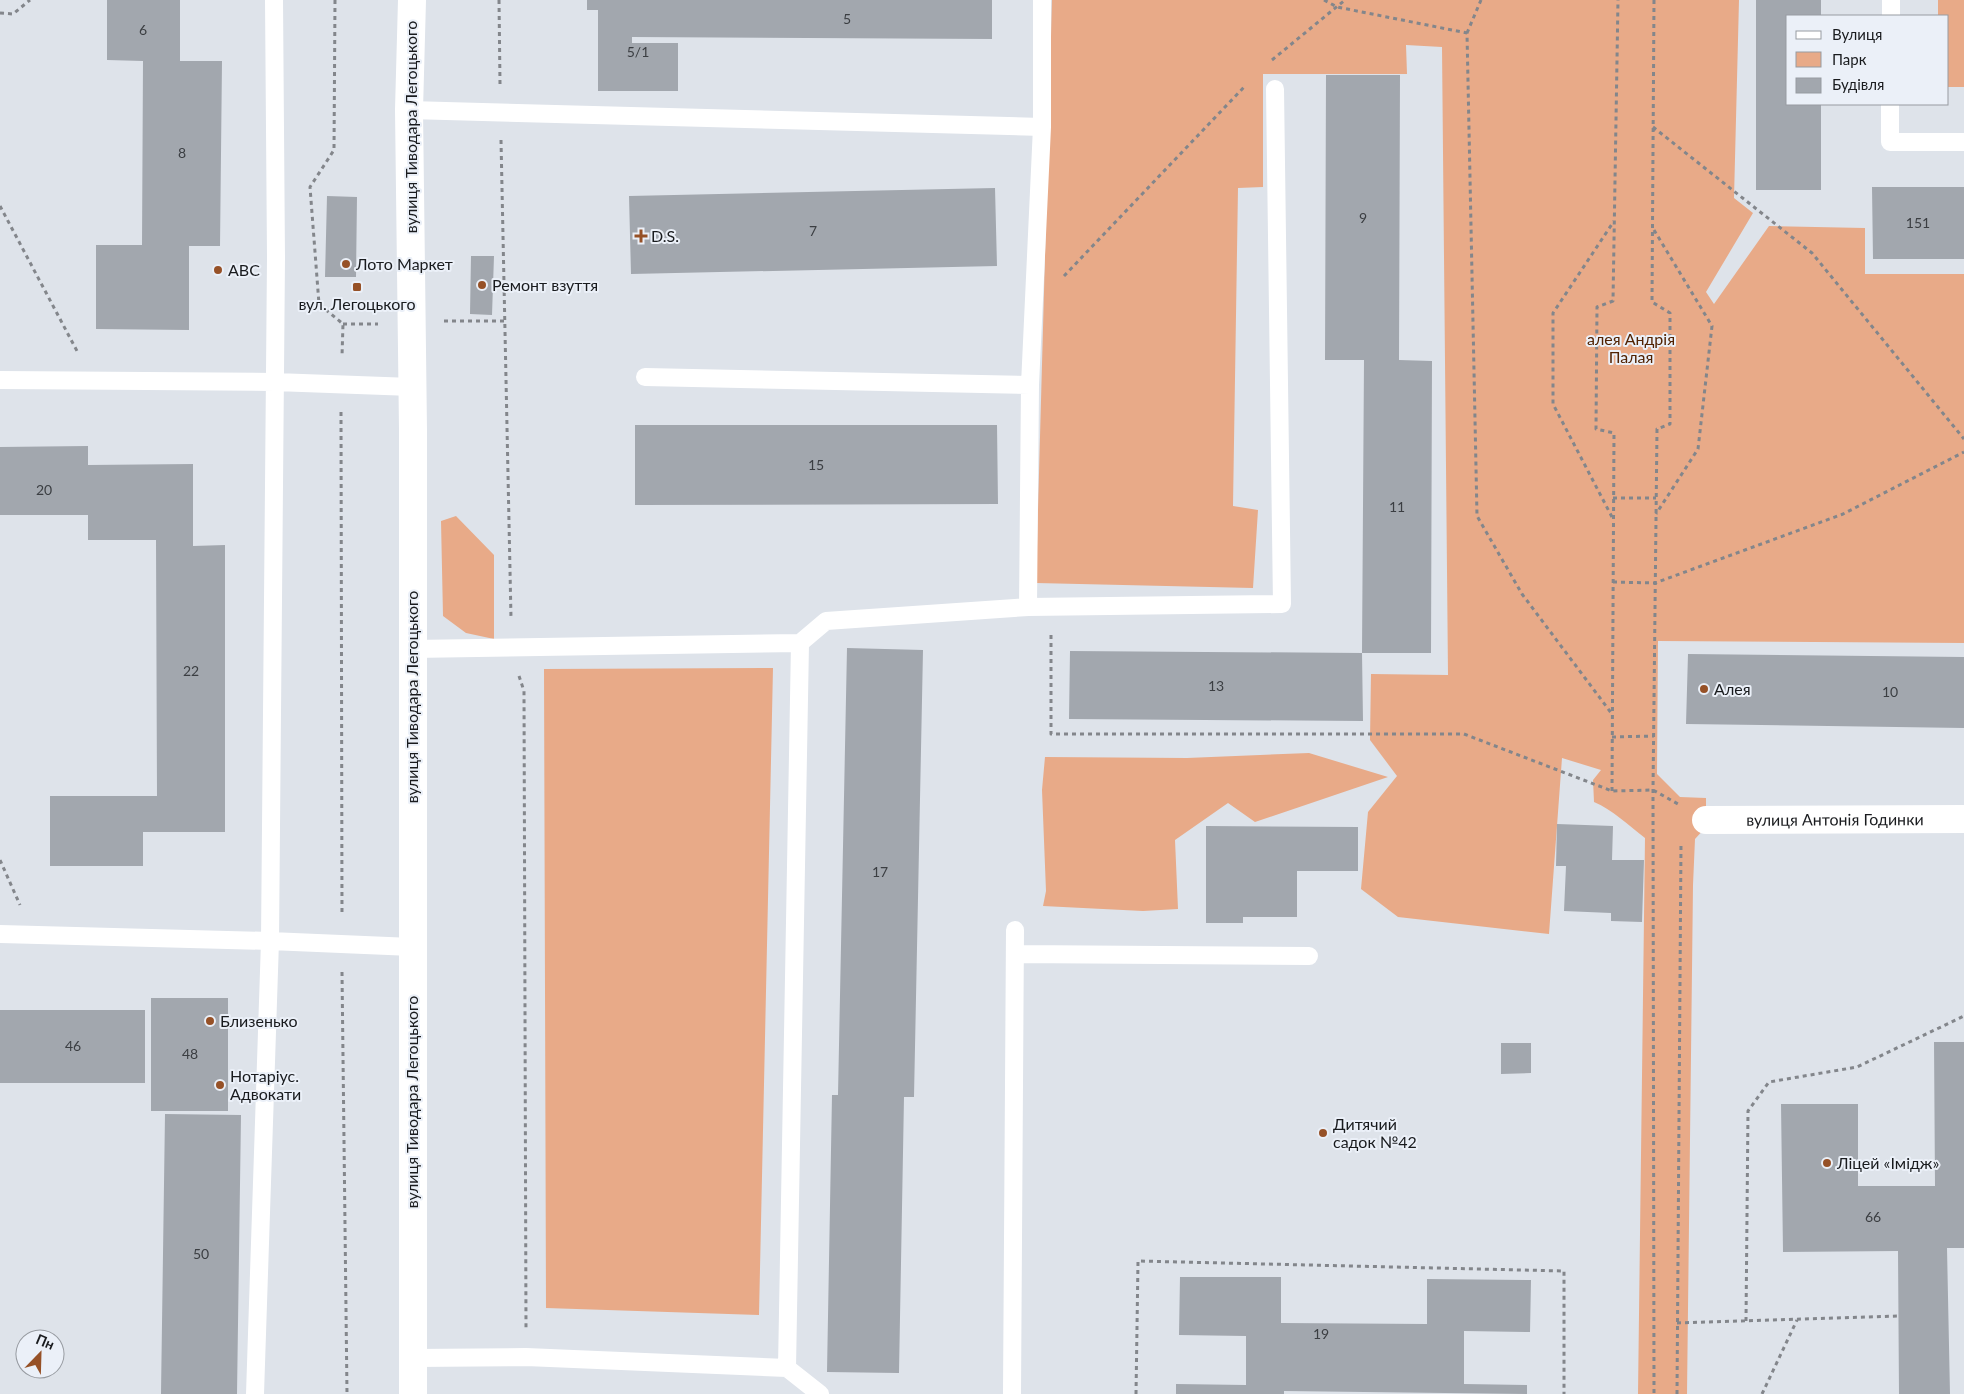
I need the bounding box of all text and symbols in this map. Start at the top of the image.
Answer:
house number: 5 [843,10,851,27]
legend [1786,15,1949,105]
house number: 6 [139,21,147,38]
street label: вулиця Тиводара Легоцького [401,21,420,233]
text: Вулиця [1832,25,1882,43]
house number: 5/1 [627,43,649,60]
text: Парк [1832,50,1867,68]
text: Будівля [1832,75,1884,93]
house number: 8 [178,144,186,161]
house number: 9 [1359,209,1367,226]
house number: 151 [1906,214,1930,231]
house number: 7 [809,222,817,239]
place label: D.S. [651,226,679,245]
marker: D.S. [635,230,647,242]
place label: Лото Маркет [355,254,453,273]
marker: Лото Маркет [340,258,352,270]
place label: ABC [228,260,260,279]
marker: ABC [212,264,224,276]
place label: Ремонт взуття [492,275,598,294]
marker: Ремонт взуття [476,279,488,291]
marker: вул. Легоцького [351,281,363,293]
place label: вул. Легоцького [298,294,416,313]
park label: алея Андрія Палая [1587,329,1675,366]
house number: 15 [808,456,824,473]
house number: 20 [36,481,52,498]
house number: 11 [1389,498,1405,515]
street label: вулиця Тиводара Легоцького [402,591,421,803]
house number: 22 [183,662,199,679]
house number: 13 [1208,677,1224,694]
place label: Алея [1714,679,1751,698]
marker: Алея [1698,683,1710,695]
house number: 10 [1882,683,1898,700]
street label: вулиця Антонія Годинки [1746,809,1924,829]
house number: 17 [872,863,888,880]
street label: вулиця Тиводара Легоцького [402,996,421,1208]
place label: Близенько [220,1011,298,1030]
marker: Близенько [204,1015,216,1027]
house number: 46 [65,1037,81,1054]
house number: 48 [182,1045,198,1062]
place label: Нотаріус. Адвокати [230,1066,301,1103]
marker: Нотаріус. Адвокати [214,1079,226,1091]
place label: Дитячий садок №42 [1333,1114,1417,1151]
marker: Дитячий садок №42 [1317,1127,1329,1139]
place label: Ліцей «Імідж» [1836,1153,1939,1172]
marker: Ліцей «Імідж» [1821,1157,1833,1169]
house number: 66 [1865,1208,1881,1225]
house number: 50 [193,1245,209,1262]
house number: 19 [1313,1325,1329,1342]
north arrow [15,1329,65,1379]
text: Пн [34,1330,57,1353]

